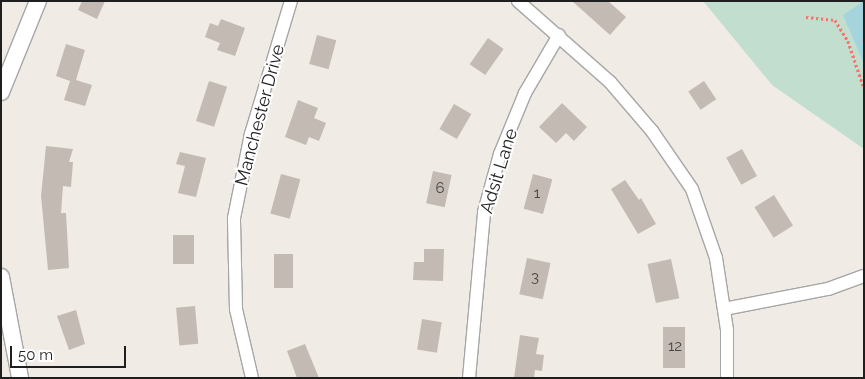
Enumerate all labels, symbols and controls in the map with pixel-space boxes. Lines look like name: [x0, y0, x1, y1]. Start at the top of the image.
street label: Manchester Drive: [231, 42, 289, 188]
street label: Adsit Lane: [476, 126, 522, 216]
house number: 6: [435, 180, 445, 198]
house number: 1: [534, 185, 540, 203]
house number: 3: [531, 269, 539, 287]
scale bar: [12, 336, 129, 368]
house number: 12: [668, 338, 682, 356]
text: 50 m: [18, 346, 53, 364]

